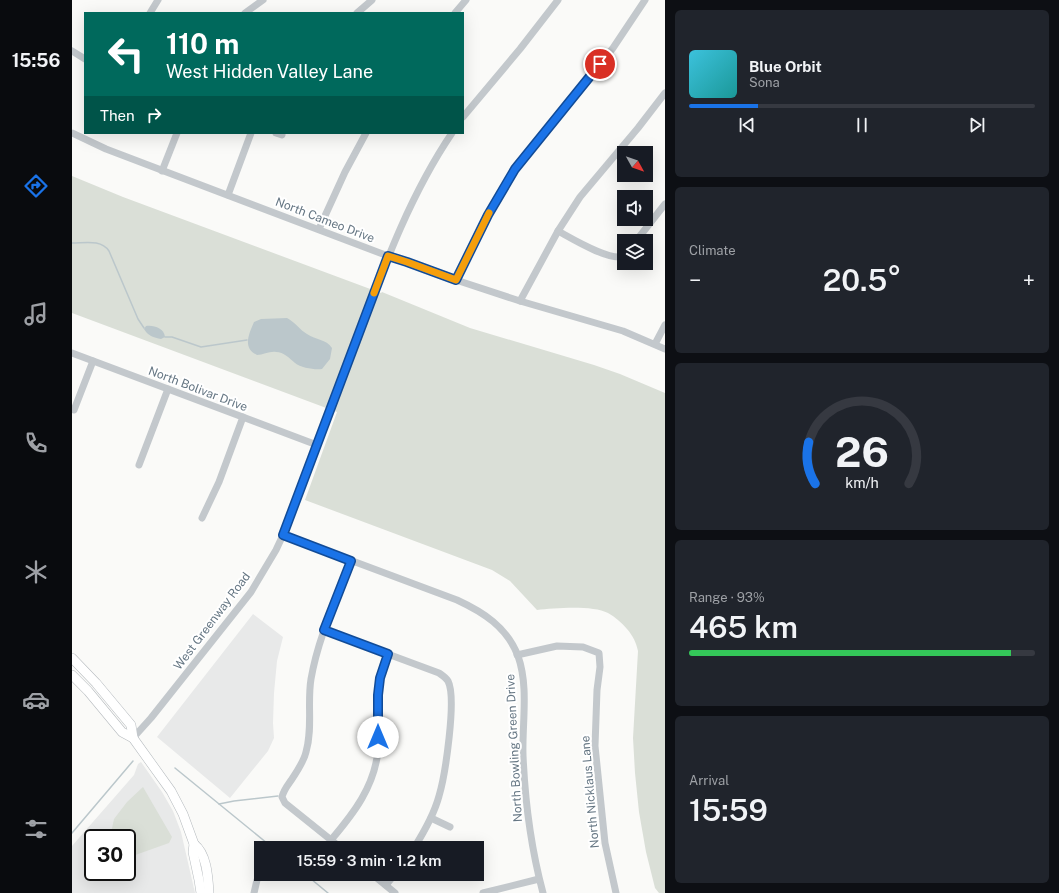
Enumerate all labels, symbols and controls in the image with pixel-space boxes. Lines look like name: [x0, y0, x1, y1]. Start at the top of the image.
text: 110 m: [166, 27, 239, 60]
icon: left: [100, 28, 152, 80]
pin: [583, 47, 617, 81]
text: 15:56: [12, 50, 60, 71]
icon: arrive: [589, 53, 611, 75]
text: Blue Orbit: [749, 58, 822, 75]
text: West Hidden Valley Lane: [166, 61, 373, 82]
text: Sona: [749, 75, 780, 90]
icon: right: [143, 104, 165, 126]
text: Then: [100, 107, 135, 124]
icon: previous: [736, 114, 758, 136]
icon: pause: [851, 114, 873, 136]
icon: next: [966, 114, 988, 136]
north arrow: [617, 146, 653, 182]
map controls: [617, 146, 653, 270]
icon: directions: [22, 172, 50, 200]
button: sound: [617, 190, 653, 226]
street label: North Cameo Drive: [273, 195, 377, 245]
button: layers: [617, 234, 653, 270]
text: Climate: [689, 243, 736, 258]
text: 20.5°: [823, 262, 901, 298]
text: −: [689, 267, 701, 293]
text: +: [1023, 267, 1035, 293]
icon: music: [22, 300, 50, 328]
street label: North Bolivar Drive: [146, 364, 250, 414]
text: 26: [835, 427, 889, 476]
icon: phone: [22, 429, 50, 457]
text: km/h: [845, 474, 879, 491]
icon: climate: [22, 558, 50, 586]
street label: West Greenway Road: [171, 570, 253, 672]
text: Range · 93%: [689, 590, 765, 605]
text: 465 km: [689, 609, 798, 645]
street label: North Bowling Green Drive: [503, 673, 525, 822]
icon: car: [22, 686, 50, 714]
position arrow: [357, 716, 399, 758]
street label: North Nicklaus Lane: [578, 735, 602, 849]
text: Arrival: [689, 773, 729, 788]
text: 15:59: [689, 792, 768, 828]
icon: filters: [22, 815, 50, 843]
speed limit sign: 30: [84, 829, 136, 881]
text: 15:59 · 3 min · 1.2 km: [297, 852, 441, 869]

